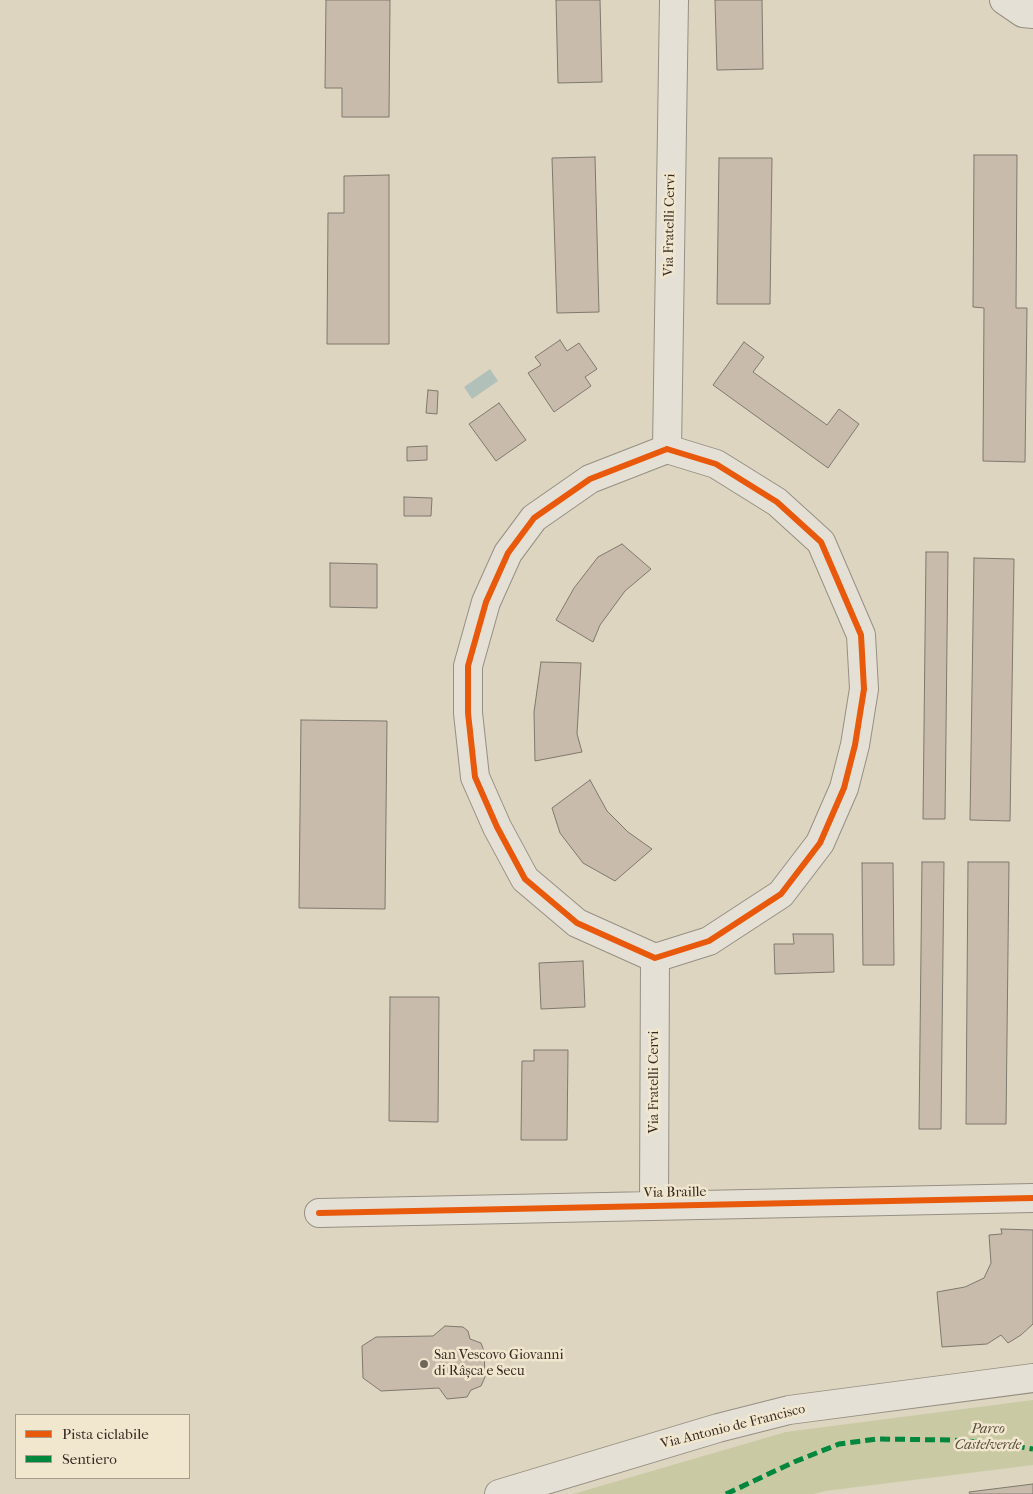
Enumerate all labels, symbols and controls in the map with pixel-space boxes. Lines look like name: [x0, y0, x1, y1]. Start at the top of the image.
street label: Via Fratelli Cervi: [661, 173, 679, 277]
street label: Via Fratelli Cervi: [647, 1031, 663, 1133]
street label: Via Braille: [643, 1184, 707, 1202]
place label: San Vescovo Giovanni di Râșca e Secu: [434, 1348, 564, 1380]
marker: San Vescovo Giovanni di Râșca e Secu: [418, 1358, 430, 1370]
street label: Via Antonio de Francisco: [659, 1401, 807, 1453]
legend: [15, 1414, 190, 1479]
park label: Parco Castelverde: [955, 1422, 1021, 1454]
text: Pista ciclabile: [62, 1425, 149, 1443]
text: Sentiero: [62, 1450, 117, 1468]

